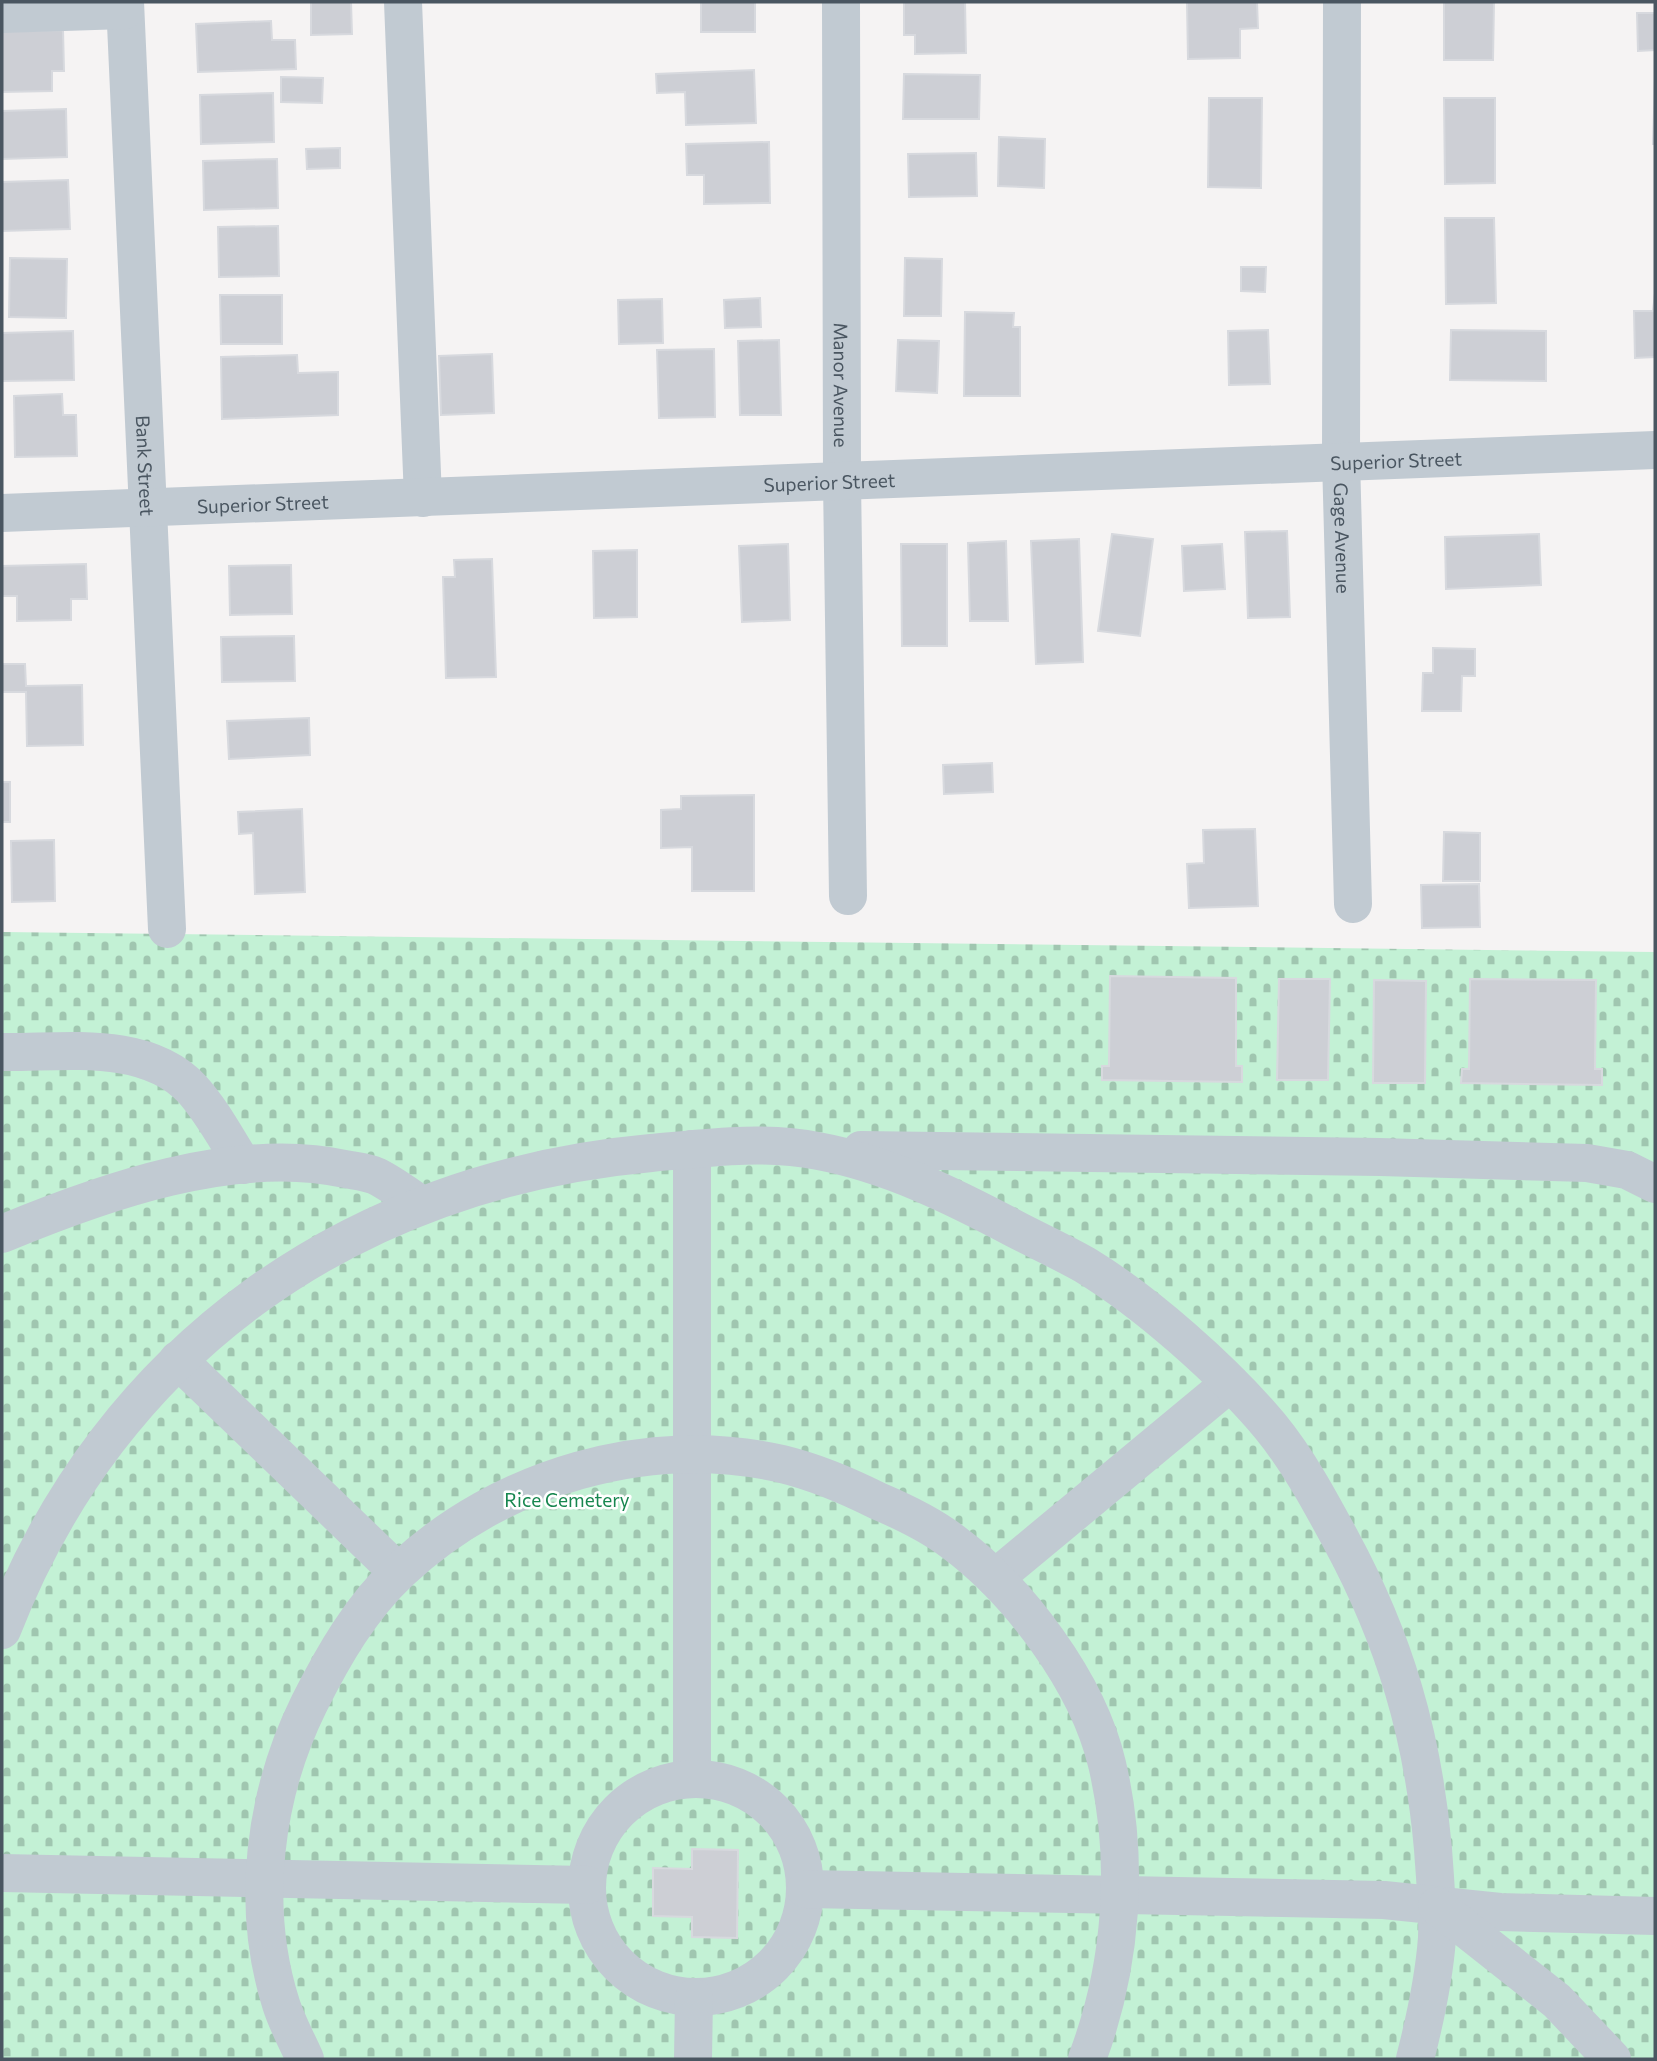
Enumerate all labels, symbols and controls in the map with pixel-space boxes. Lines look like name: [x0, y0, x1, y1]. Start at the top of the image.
street label: Manor Avenue: [830, 323, 853, 447]
street label: Bank Street: [132, 415, 160, 517]
street label: Superior Street: [1330, 446, 1463, 474]
street label: Superior Street: [763, 467, 896, 495]
street label: Gage Avenue: [1330, 482, 1356, 594]
street label: Superior Street: [196, 489, 329, 517]
park label: Rice Cemetery: [504, 1488, 630, 1511]

